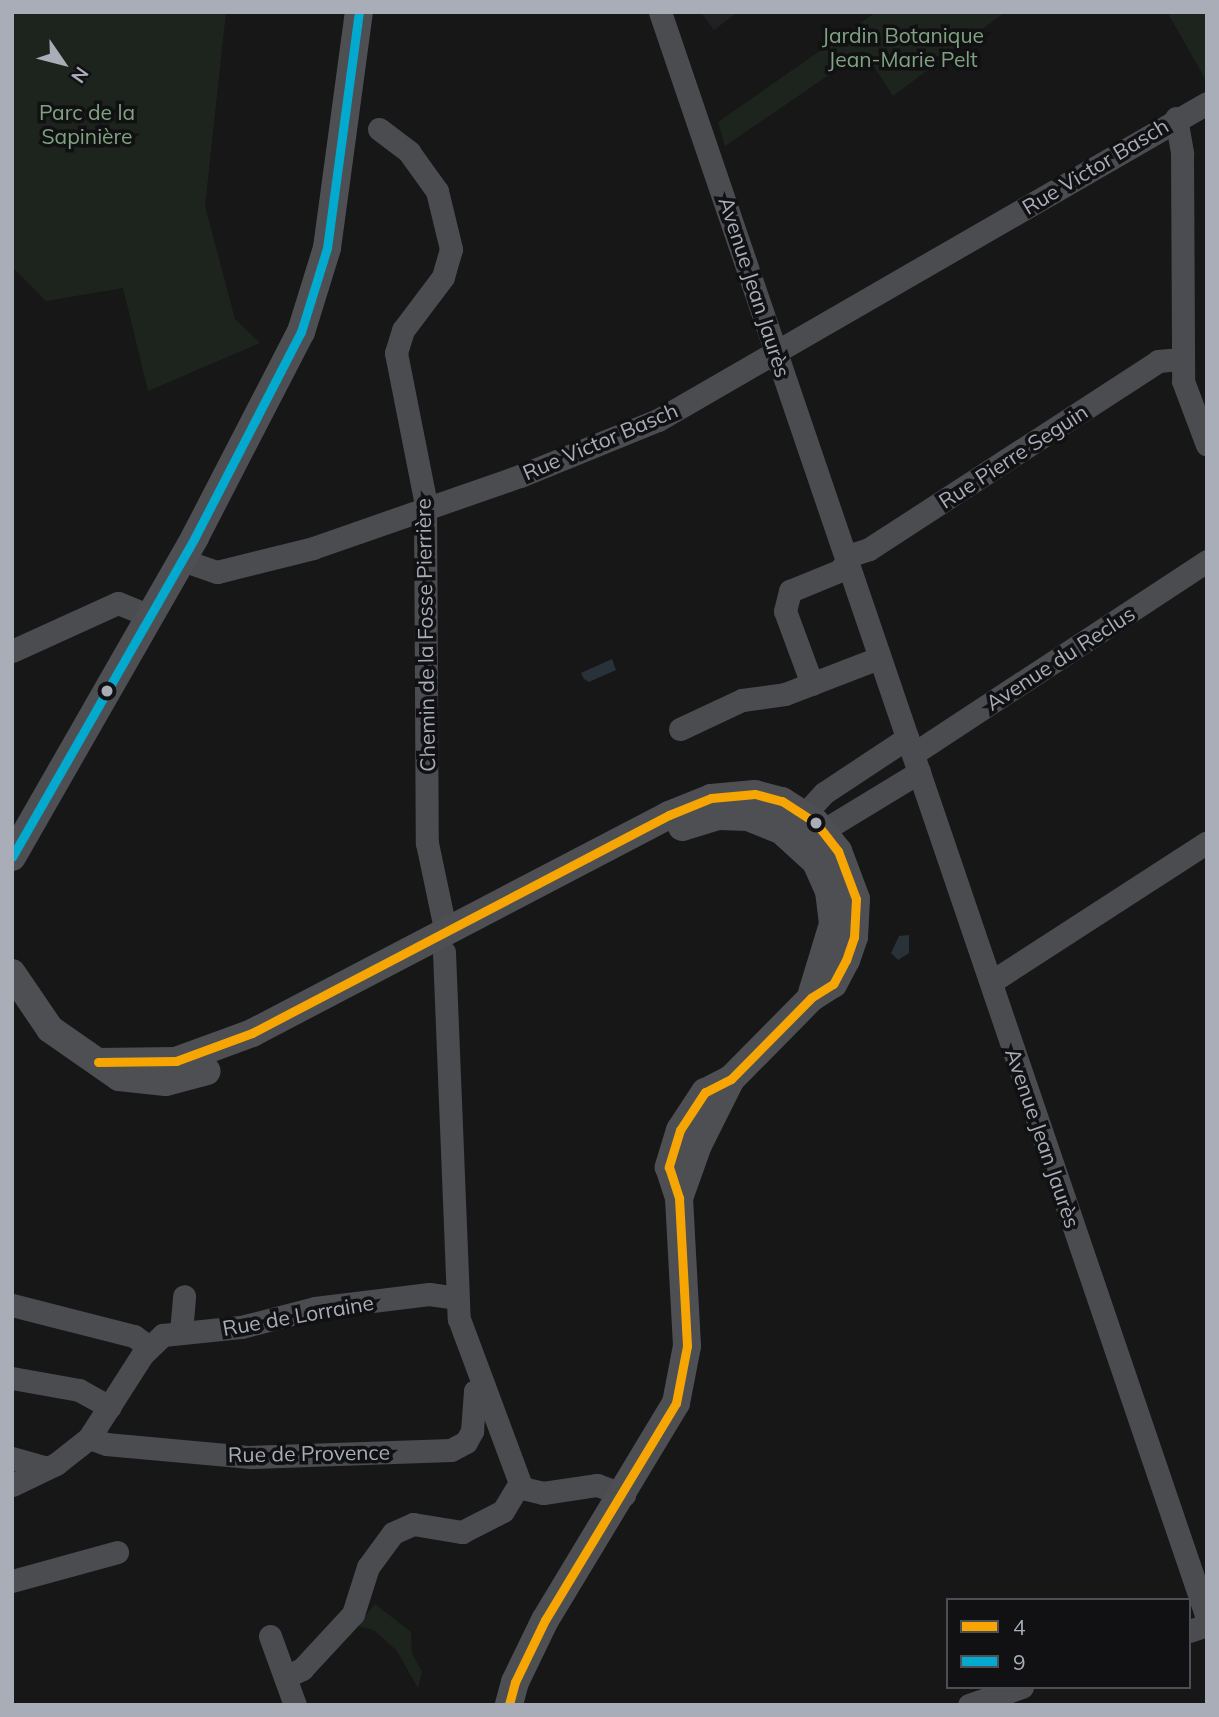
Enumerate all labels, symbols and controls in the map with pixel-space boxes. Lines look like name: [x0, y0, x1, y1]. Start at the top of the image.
park label: Jardin Botanique Jean-Marie Pelt: [822, 22, 984, 72]
north arrow: [28, 28, 98, 98]
text: N: [66, 62, 94, 88]
park label: Parc de la Sapinière: [39, 99, 135, 149]
street label: Rue Victor Basch: [1017, 112, 1173, 220]
street label: Avenue Jean Jaurès: [714, 194, 796, 380]
street label: Rue Victor Basch: [519, 397, 681, 485]
street label: Rue Pierre Seguin: [934, 399, 1092, 513]
street label: Chemin de la Fosse Pierrière: [410, 498, 440, 772]
street label: Avenue du Reclus: [981, 600, 1139, 716]
unlabelled marker: [100, 684, 114, 698]
unlabelled marker: [809, 816, 823, 830]
street label: Avenue Jean Jaurès: [1000, 1045, 1086, 1231]
street label: Rue de Lorraine: [221, 1289, 375, 1341]
street label: Rue de Provence: [228, 1439, 390, 1467]
legend: [946, 1598, 1191, 1689]
text: 4: [1013, 1614, 1026, 1640]
text: 9: [1013, 1649, 1026, 1675]

